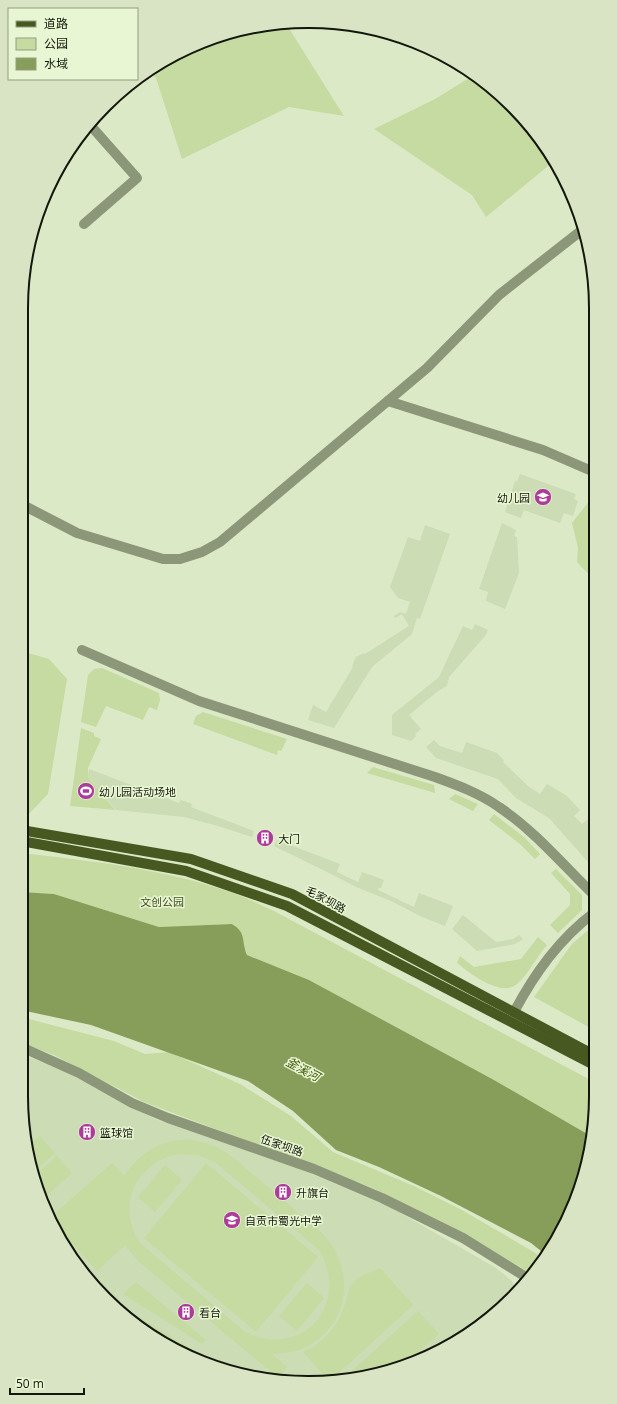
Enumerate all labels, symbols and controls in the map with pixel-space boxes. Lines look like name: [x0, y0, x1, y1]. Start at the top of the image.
legend: [8, 8, 138, 80]
text: 道路: [44, 15, 68, 32]
text: 公园: [44, 35, 68, 52]
text: 水域: [44, 55, 68, 72]
school or university icon: 幼儿园: [533, 487, 553, 507]
place label: 幼儿园: [497, 490, 530, 505]
sports icon: 幼儿园活动场地: [76, 781, 96, 801]
place label: 幼儿园活动场地: [99, 784, 176, 799]
building icon: 大门: [255, 828, 275, 848]
place label: 大门: [278, 831, 300, 846]
street label: 毛家坝路: [303, 882, 349, 916]
park label: 文创公园: [140, 894, 184, 909]
water label: 釜溪河: [283, 1053, 325, 1086]
building icon: 篮球馆: [77, 1122, 97, 1142]
place label: 篮球馆: [100, 1125, 133, 1140]
street label: 伍家坝路: [259, 1131, 305, 1159]
building icon: 升旗台: [273, 1182, 293, 1202]
place label: 升旗台: [296, 1185, 329, 1200]
school or university icon: 自贡市蜀光中学: [222, 1210, 242, 1230]
place label: 自贡市蜀光中学: [245, 1213, 322, 1228]
building icon: 看台: [176, 1302, 196, 1322]
place label: 看台: [199, 1305, 221, 1320]
scale bar: [10, 1370, 84, 1396]
text: 50 m: [16, 1375, 44, 1392]

